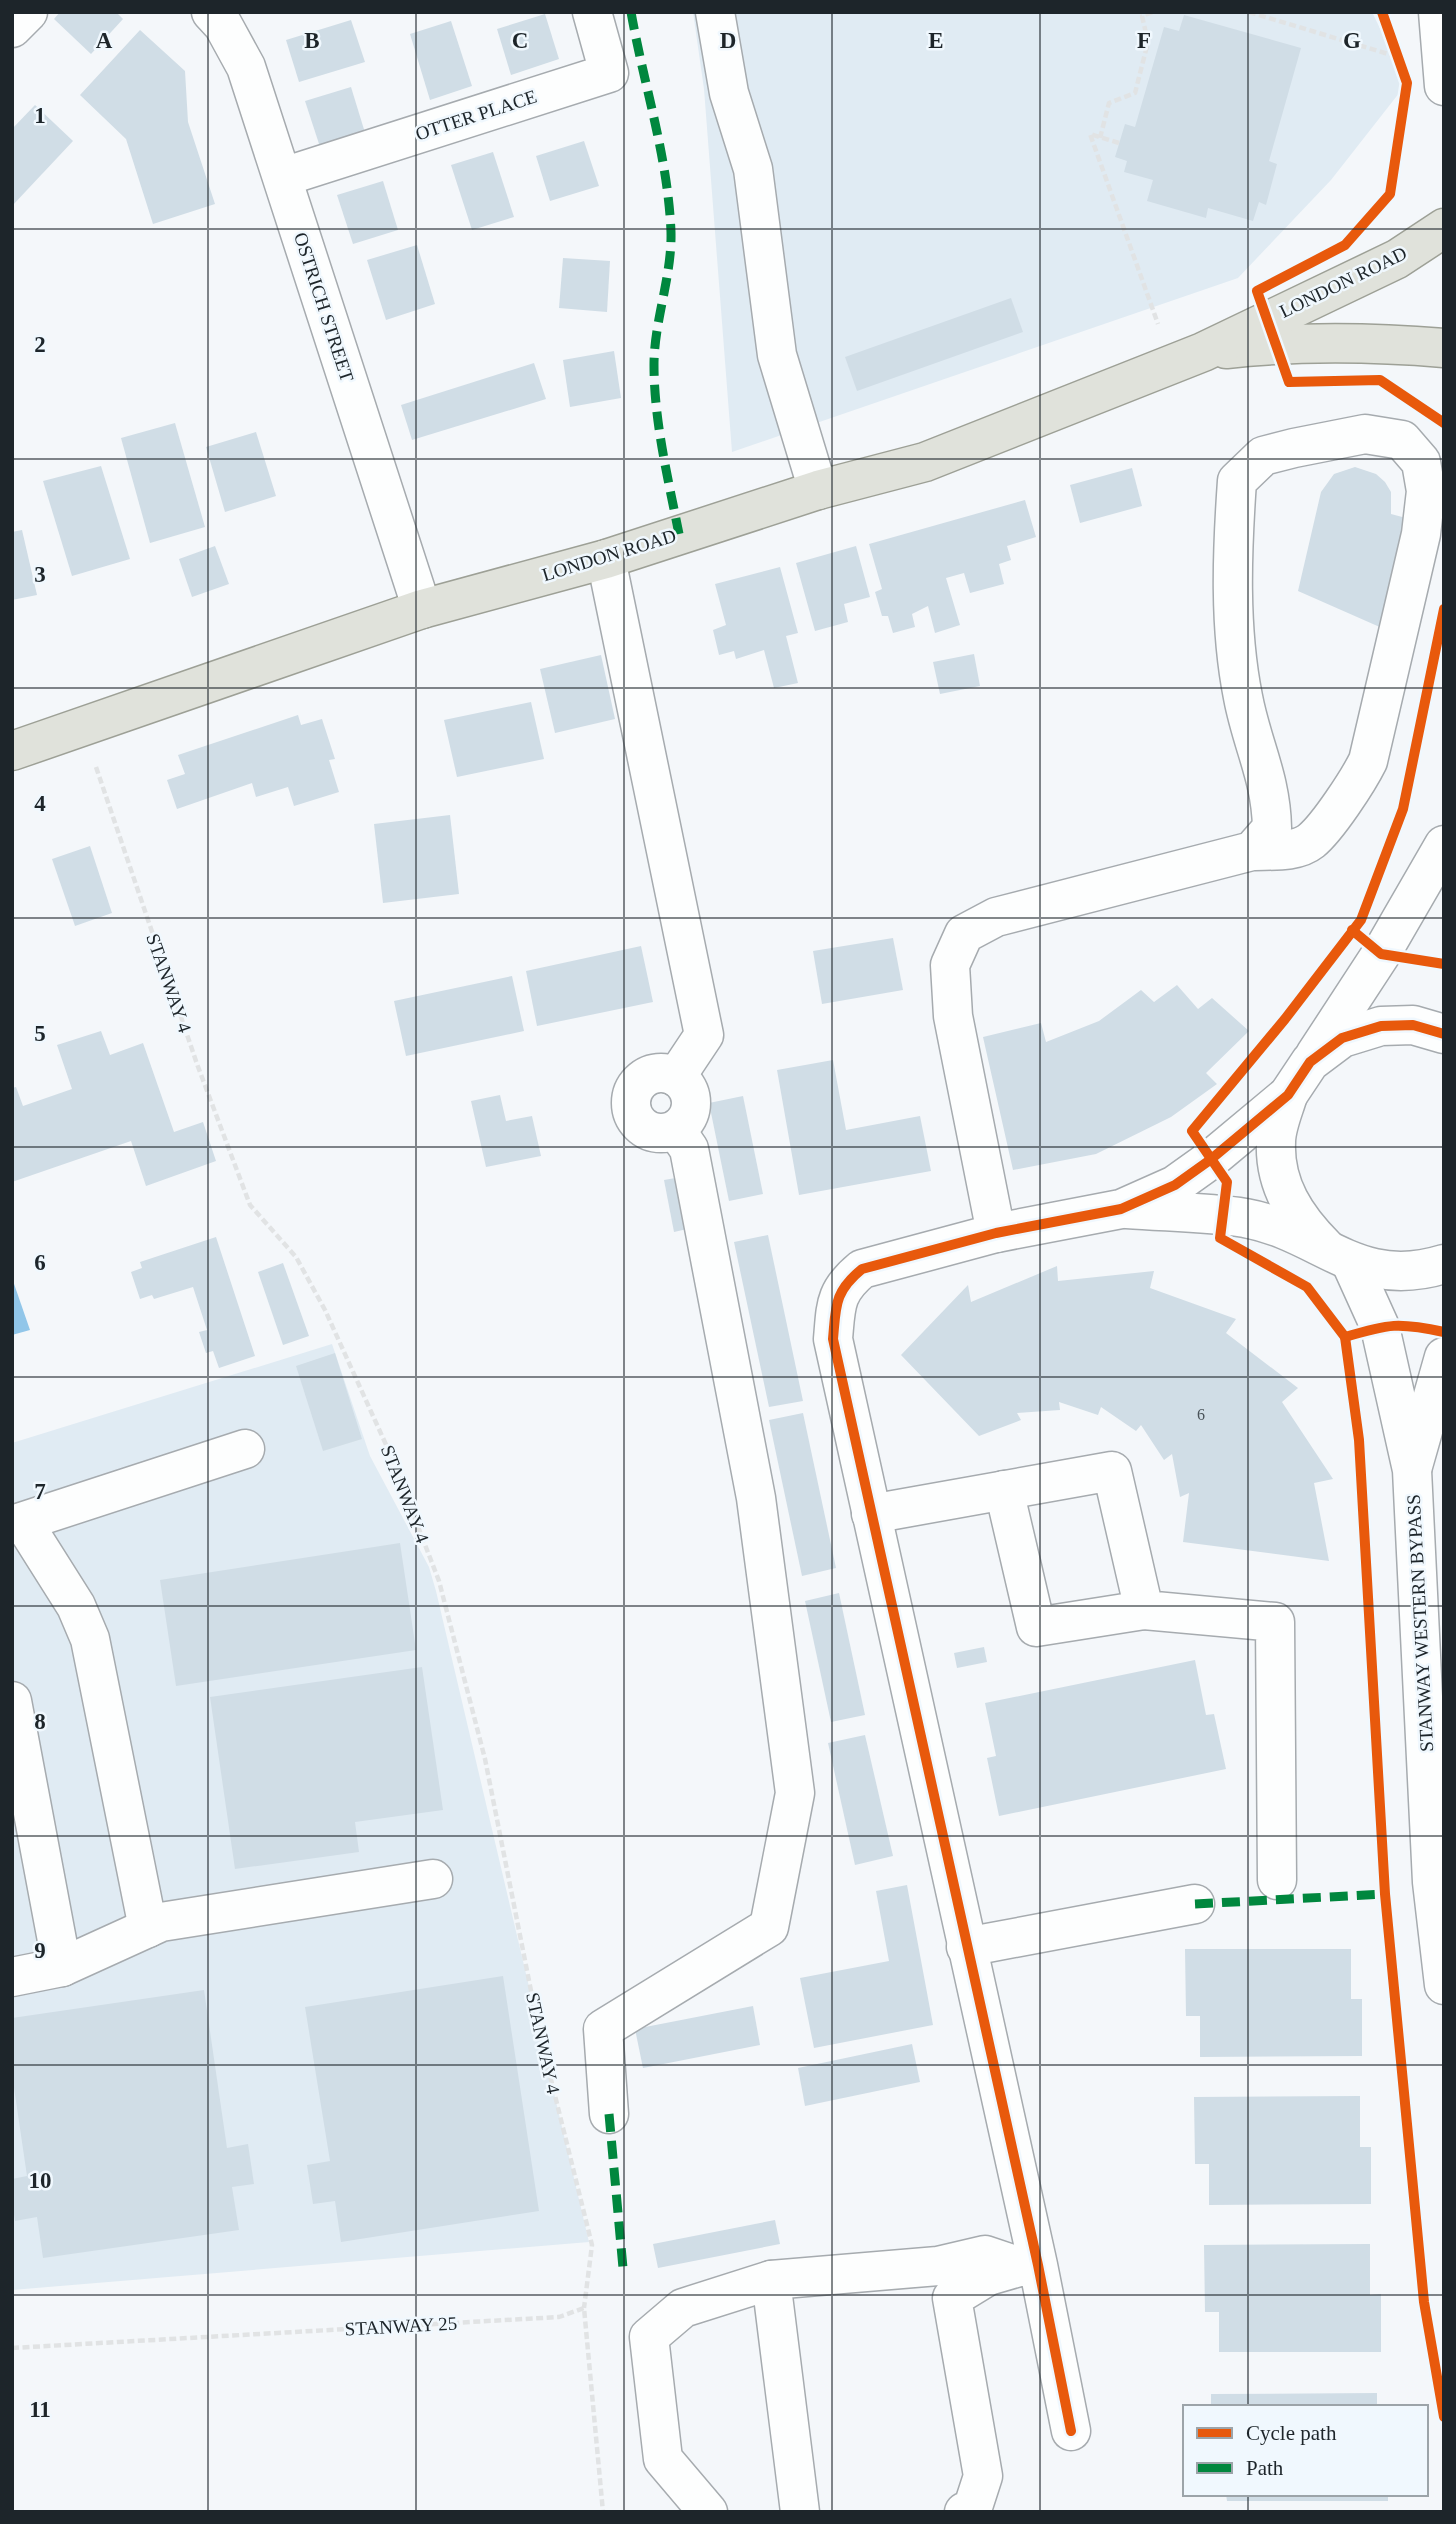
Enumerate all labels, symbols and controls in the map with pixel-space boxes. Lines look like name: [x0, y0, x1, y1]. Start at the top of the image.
text: A: [96, 28, 113, 53]
text: B: [304, 28, 320, 53]
text: C: [512, 28, 528, 53]
text: D: [720, 28, 736, 53]
text: E: [928, 28, 944, 53]
text: F: [1137, 28, 1151, 53]
text: G: [1343, 28, 1361, 53]
street label: OTTER PLACE: [413, 86, 539, 144]
text: 1: [34, 103, 46, 128]
street label: OSTRICH STREET: [290, 230, 358, 385]
street label: LONDON ROAD: [1276, 242, 1410, 322]
text: 2: [34, 332, 46, 357]
street label: LONDON ROAD: [540, 525, 678, 585]
text: 3: [34, 562, 46, 587]
text: 4: [34, 791, 46, 816]
street label: STANWAY 4: [142, 931, 196, 1036]
text: 5: [34, 1021, 46, 1046]
text: 6: [34, 1250, 46, 1275]
house number: 6: [1197, 1406, 1205, 1423]
street label: STANWAY 4: [377, 1442, 433, 1546]
text: 7: [34, 1479, 46, 1504]
street label: STANWAY WESTERN BYPASS: [1403, 1494, 1437, 1752]
text: 8: [34, 1709, 46, 1734]
text: 9: [34, 1938, 46, 1963]
street label: STANWAY 4: [522, 1990, 564, 2096]
text: 10: [29, 2168, 52, 2193]
street label: STANWAY 25: [344, 2313, 458, 2339]
text: 11: [29, 2397, 51, 2422]
legend: [1183, 2405, 1428, 2496]
text: Cycle path: [1246, 2421, 1337, 2445]
text: Path: [1246, 2456, 1284, 2480]

